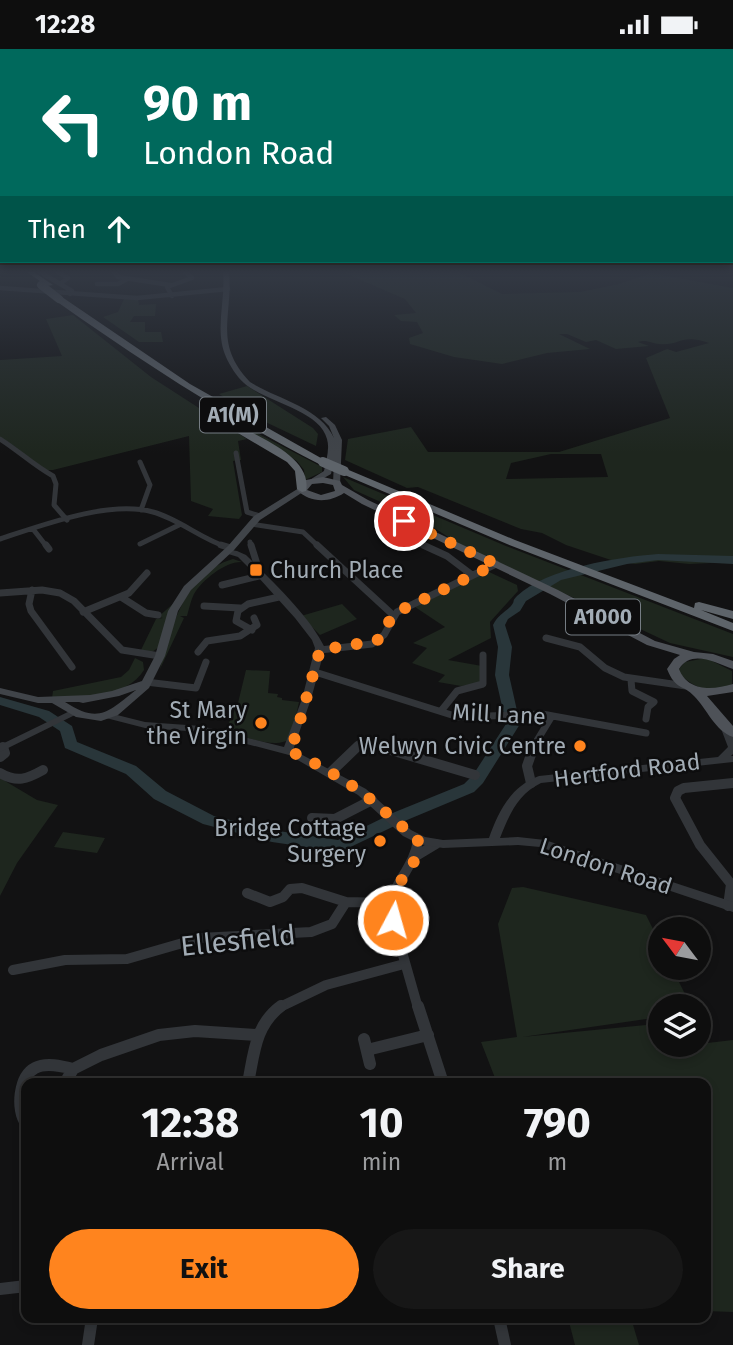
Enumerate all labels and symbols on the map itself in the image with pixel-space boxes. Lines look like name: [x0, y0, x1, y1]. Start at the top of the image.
road number: A1(M): [200, 397, 266, 433]
pin: [374, 491, 434, 551]
place label: Church Place: [270, 556, 404, 584]
marker: Church Place: [248, 562, 264, 578]
road number: A1000: [566, 599, 640, 635]
place label: St Mary the Virgin: [147, 696, 248, 750]
street label: Mill Lane: [451, 698, 547, 730]
marker: St Mary the Virgin: [253, 715, 269, 731]
place label: Welwyn Civic Centre: [359, 732, 566, 760]
marker: Welwyn Civic Centre: [572, 738, 588, 754]
street label: Hertford Road: [552, 747, 702, 793]
place label: Bridge Cottage Surgery: [214, 814, 367, 868]
street label: London Road: [536, 831, 676, 901]
marker: Bridge Cottage Surgery: [372, 833, 388, 849]
position arrow: [356, 883, 430, 957]
north arrow: [648, 917, 710, 980]
street label: Ellesfield: [179, 918, 297, 963]

